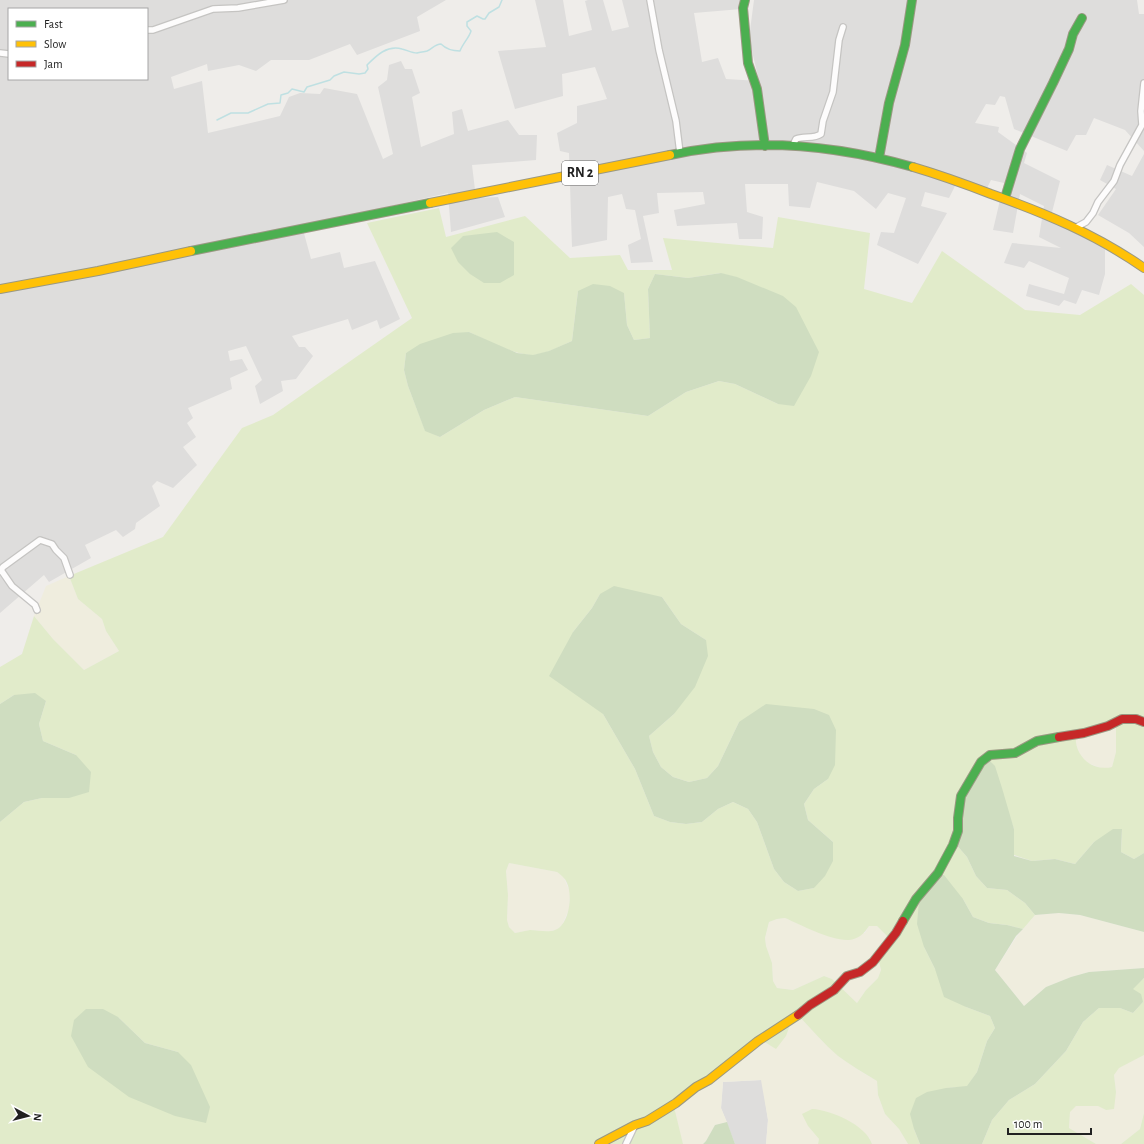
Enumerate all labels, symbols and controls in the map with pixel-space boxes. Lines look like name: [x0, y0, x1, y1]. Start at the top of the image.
legend: [8, 8, 148, 80]
text: Fast: [44, 18, 63, 30]
text: Slow: [44, 38, 66, 50]
text: Jam: [44, 58, 63, 70]
road number: RN 2: [562, 161, 598, 185]
north arrow: [8, 1096, 48, 1136]
scale bar: [1008, 1110, 1091, 1136]
text: N: [32, 1113, 43, 1122]
text: 100 m: [1014, 1118, 1042, 1130]

